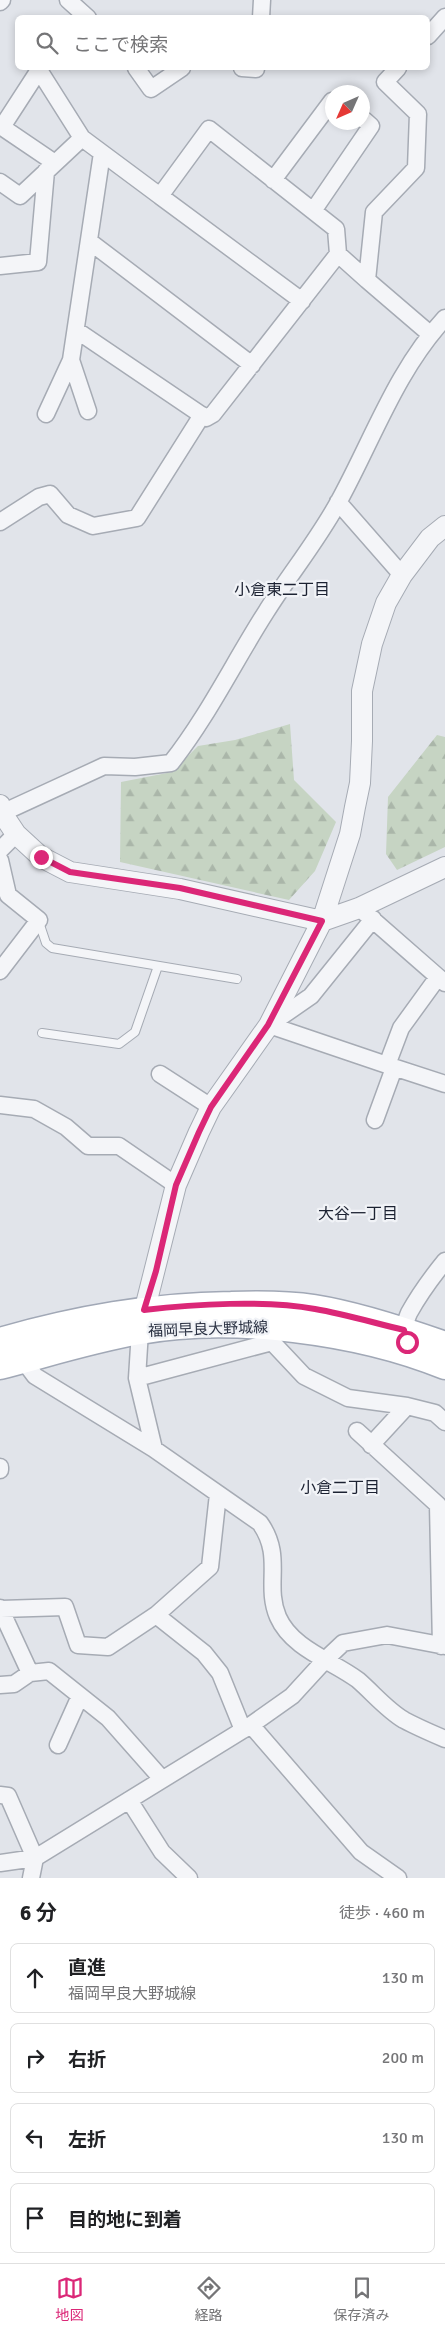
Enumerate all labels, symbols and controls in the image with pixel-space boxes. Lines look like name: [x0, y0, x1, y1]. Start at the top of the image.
search box: [15, 15, 430, 70]
icon: search: [33, 29, 61, 57]
text: ここで検索: [73, 33, 168, 57]
north arrow: [325, 85, 370, 130]
district label: 小倉東二丁目: [234, 580, 330, 600]
route end: [30, 846, 53, 869]
district label: 大谷一丁目: [318, 1204, 398, 1224]
street label: 福岡早良大野城線: [148, 1318, 268, 1340]
route start: [396, 1331, 419, 1354]
district label: 小倉二丁目: [300, 1478, 380, 1498]
text: 6 分: [20, 1900, 57, 1926]
text: 徒歩 · 460 m: [339, 1903, 425, 1923]
text: 直進: [68, 1956, 106, 1980]
icon: ahead: [21, 1964, 49, 1992]
text: 130 m: [382, 1968, 424, 1988]
text: 福岡早良大野城線: [68, 1984, 196, 2004]
icon: right: [21, 2044, 49, 2072]
text: 右折: [68, 2048, 106, 2072]
text: 200 m: [382, 2048, 424, 2068]
icon: left: [21, 2124, 49, 2152]
text: 左折: [68, 2128, 106, 2152]
text: 130 m: [382, 2128, 424, 2148]
icon: arrive: [21, 2204, 49, 2232]
text: 目的地に到着: [68, 2208, 182, 2232]
tab: 地図: [56, 2274, 84, 2324]
tab: 経路: [195, 2274, 223, 2324]
tab: 保存済み: [334, 2274, 390, 2324]

